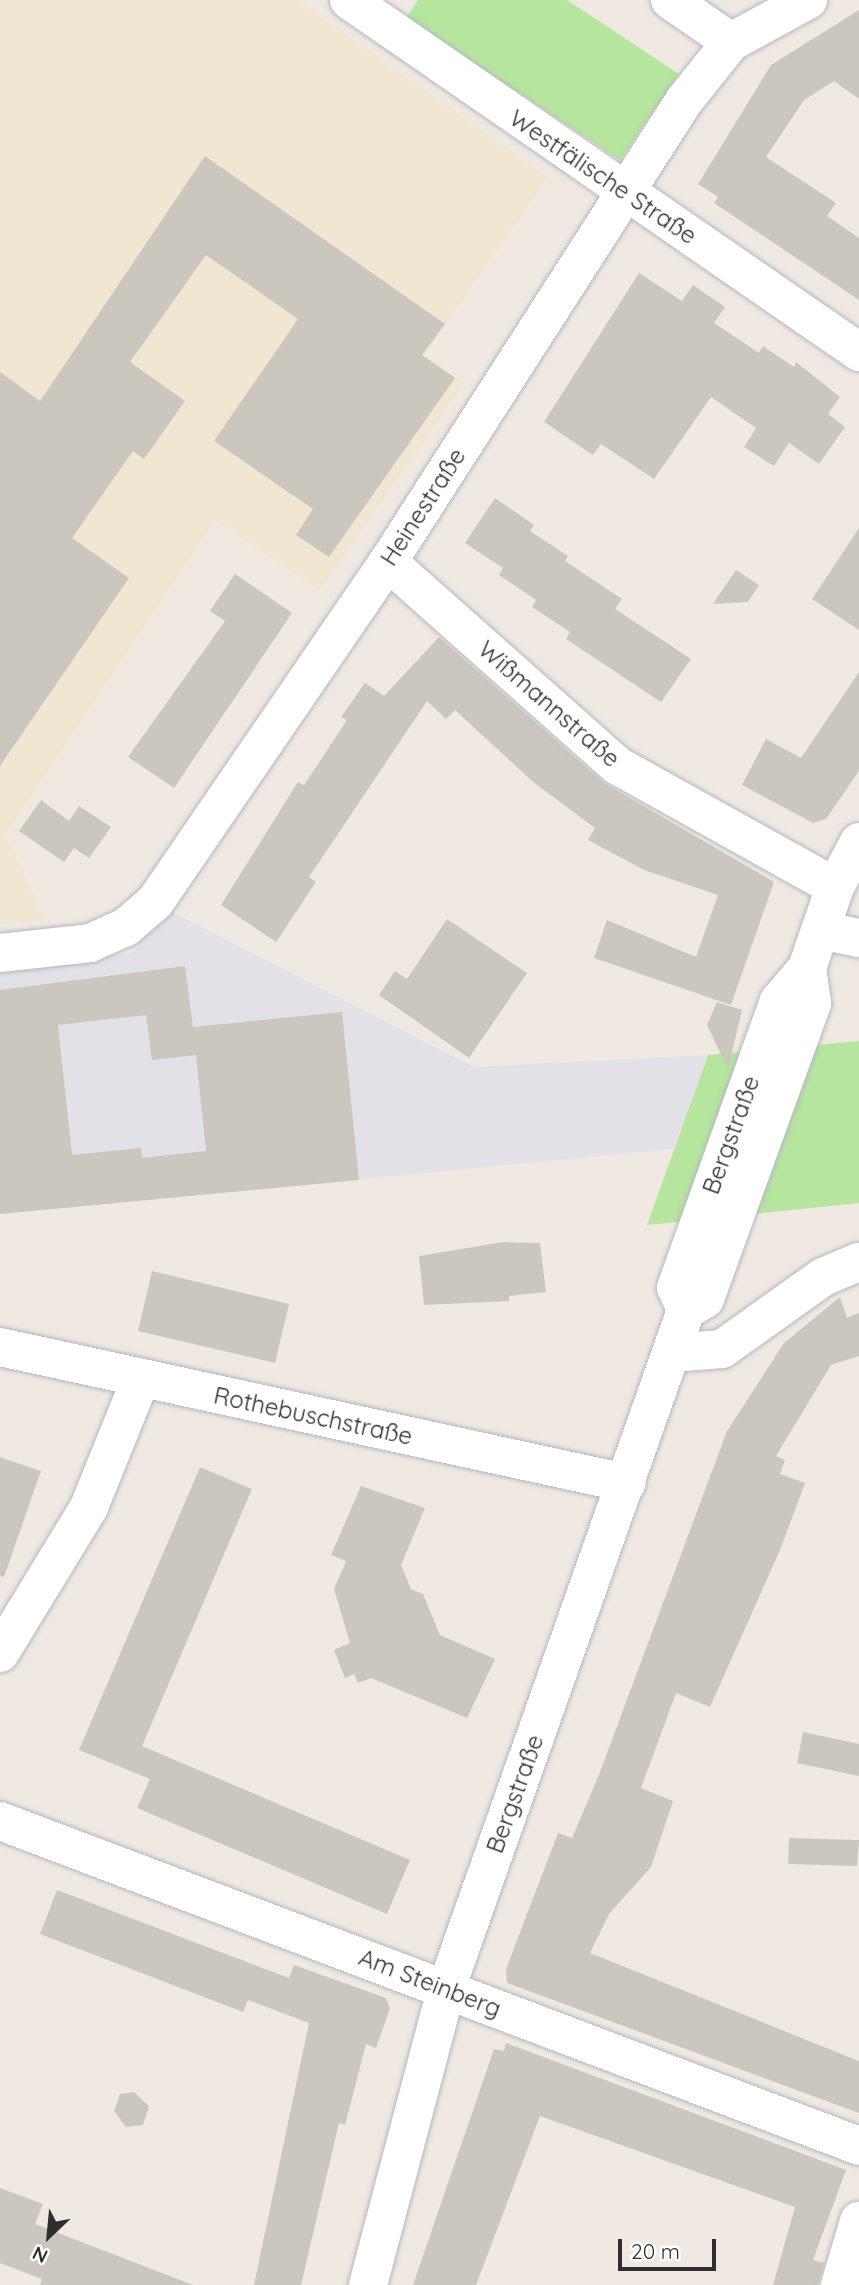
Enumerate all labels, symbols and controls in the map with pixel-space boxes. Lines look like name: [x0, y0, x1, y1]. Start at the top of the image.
street label: Westfälische Straße: [504, 104, 702, 250]
street label: Heinestraße: [374, 443, 472, 571]
street label: Wißmannstraße: [472, 635, 626, 773]
street label: Bergstraße: [696, 1072, 766, 1198]
street label: Rothebuschstraße: [211, 1381, 415, 1451]
street label: Bergstraße: [480, 1731, 550, 1857]
street label: Am Steinberg: [355, 1943, 505, 2023]
north arrow: [14, 2201, 84, 2271]
scale bar: [621, 2226, 719, 2270]
text: 20 m: [631, 2238, 680, 2264]
text: N: [28, 2241, 51, 2269]

